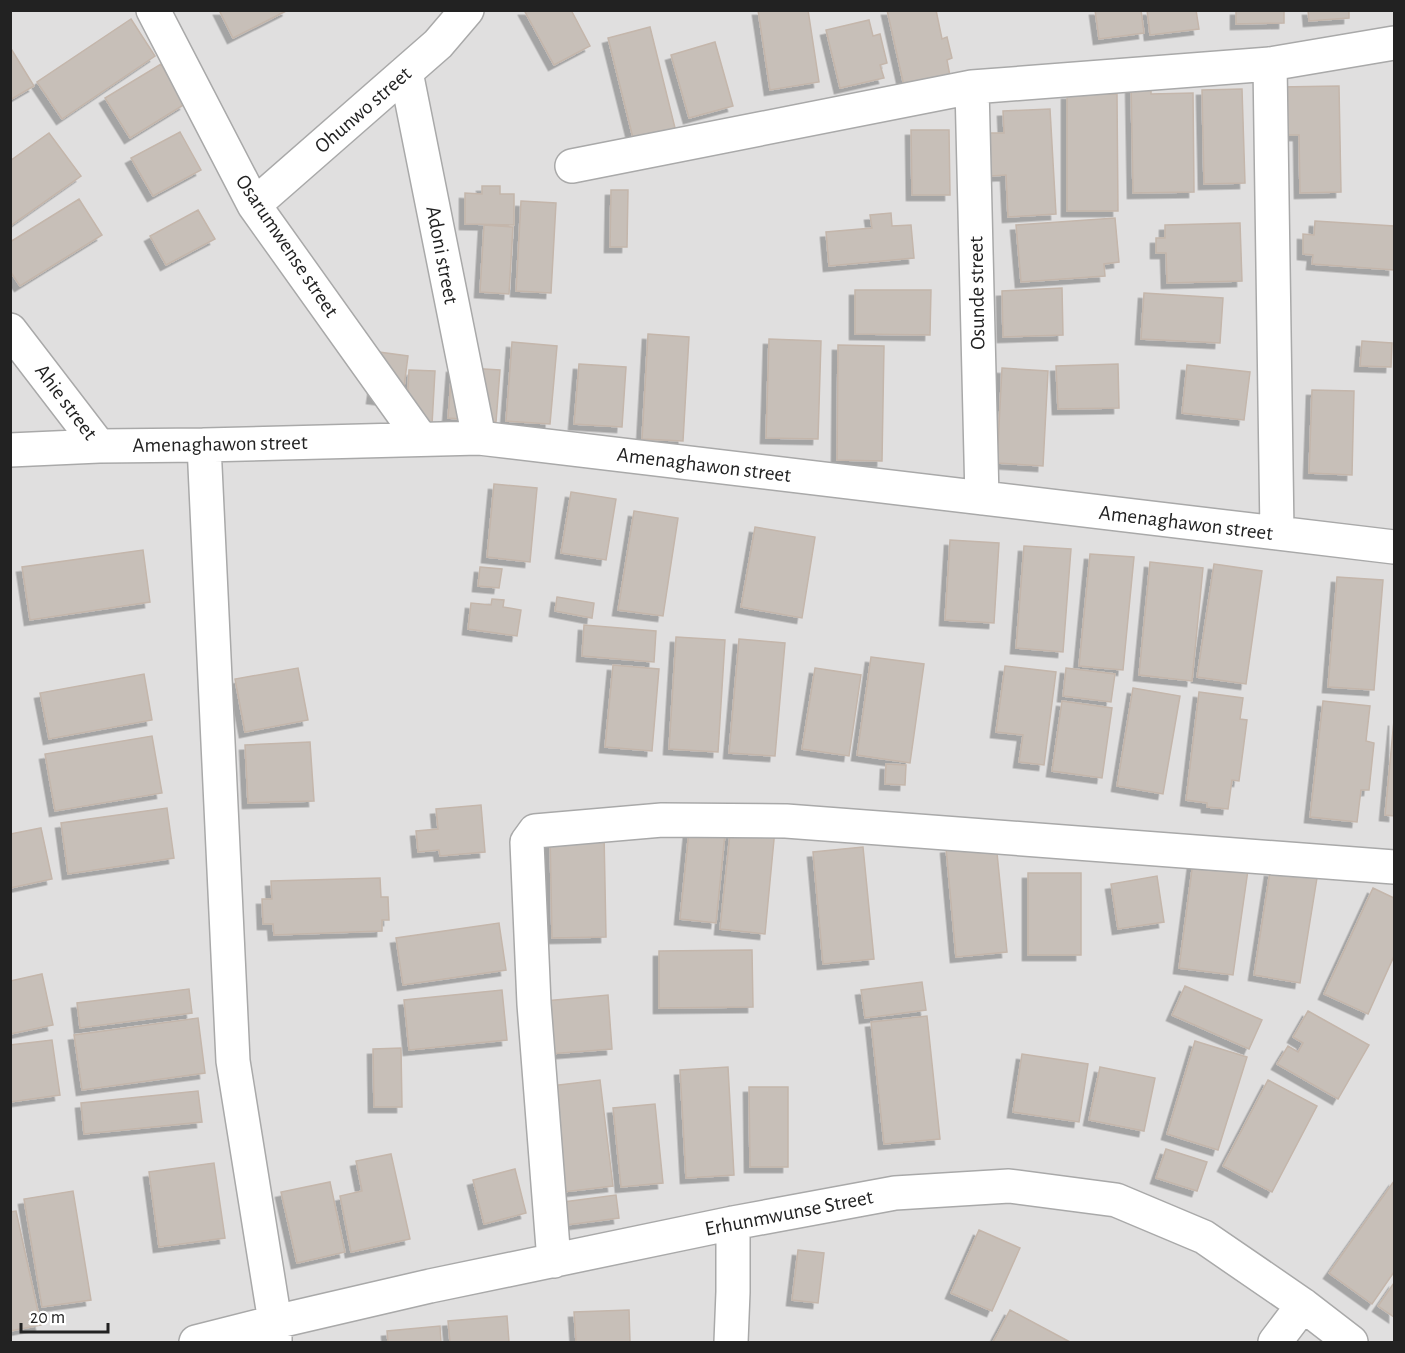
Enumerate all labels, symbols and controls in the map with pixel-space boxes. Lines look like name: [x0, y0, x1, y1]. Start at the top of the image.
street label: Ohunwo street: [311, 62, 415, 157]
street label: Osarumwense street: [232, 171, 343, 321]
street label: Adoni street: [422, 204, 462, 306]
street label: Osunde street: [966, 236, 988, 350]
street label: Ahie street: [31, 360, 101, 444]
street label: Amenaghawon street: [132, 432, 308, 456]
street label: Amenaghawon street: [616, 444, 792, 486]
street label: Amenaghawon street: [1098, 502, 1274, 544]
street label: Erhunmwunse Street: [703, 1186, 875, 1240]
scale bar: [21, 1296, 108, 1334]
text: 20 m: [30, 1309, 65, 1327]

